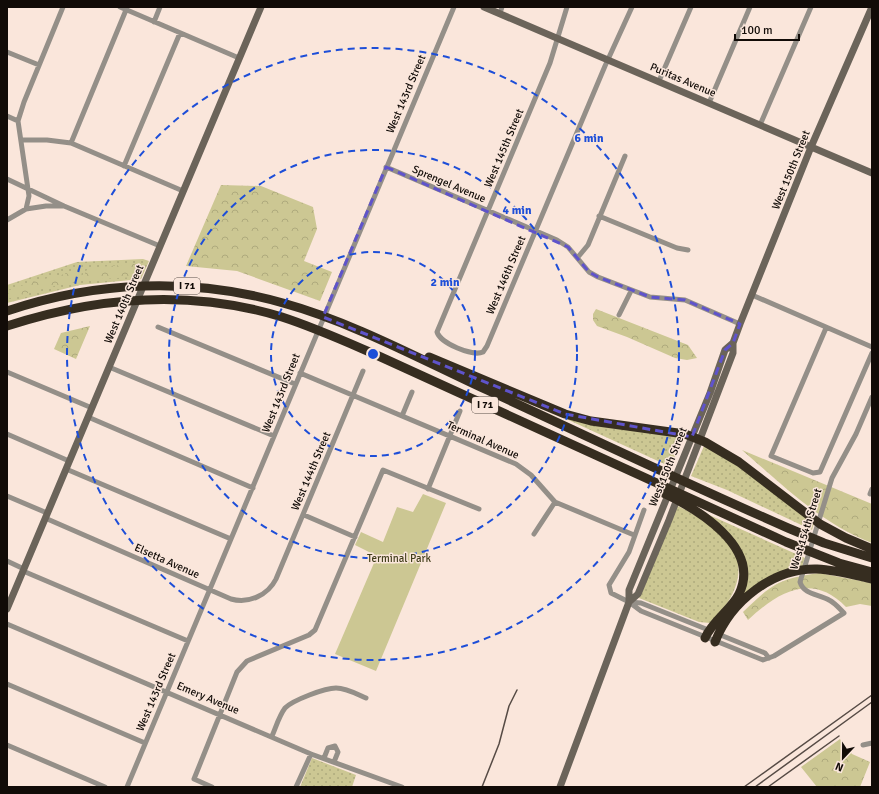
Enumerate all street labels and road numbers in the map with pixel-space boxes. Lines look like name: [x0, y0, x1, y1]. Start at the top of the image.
street label: West 143rd Street: [384, 53, 428, 135]
street label: Puritas Avenue: [648, 60, 718, 100]
street label: West 145th Street: [482, 107, 527, 189]
street label: West 150th Street: [769, 128, 813, 211]
street label: Sprengel Avenue: [410, 163, 488, 205]
street label: West 146th Street: [484, 234, 529, 316]
street label: West 140th Street: [102, 263, 147, 345]
road number: I 71: [174, 278, 200, 294]
street label: West 143rd Street: [259, 351, 303, 434]
road number: I 71: [472, 397, 498, 413]
street label: Terminal Avenue: [445, 418, 521, 462]
street label: West 150th Street: [646, 425, 690, 508]
street label: West 144th Street: [289, 430, 334, 512]
street label: West 154th Street: [787, 487, 825, 571]
street label: Elsetta Avenue: [132, 541, 202, 581]
street label: West 143rd Street: [134, 651, 178, 733]
street label: Emery Avenue: [175, 679, 241, 717]

